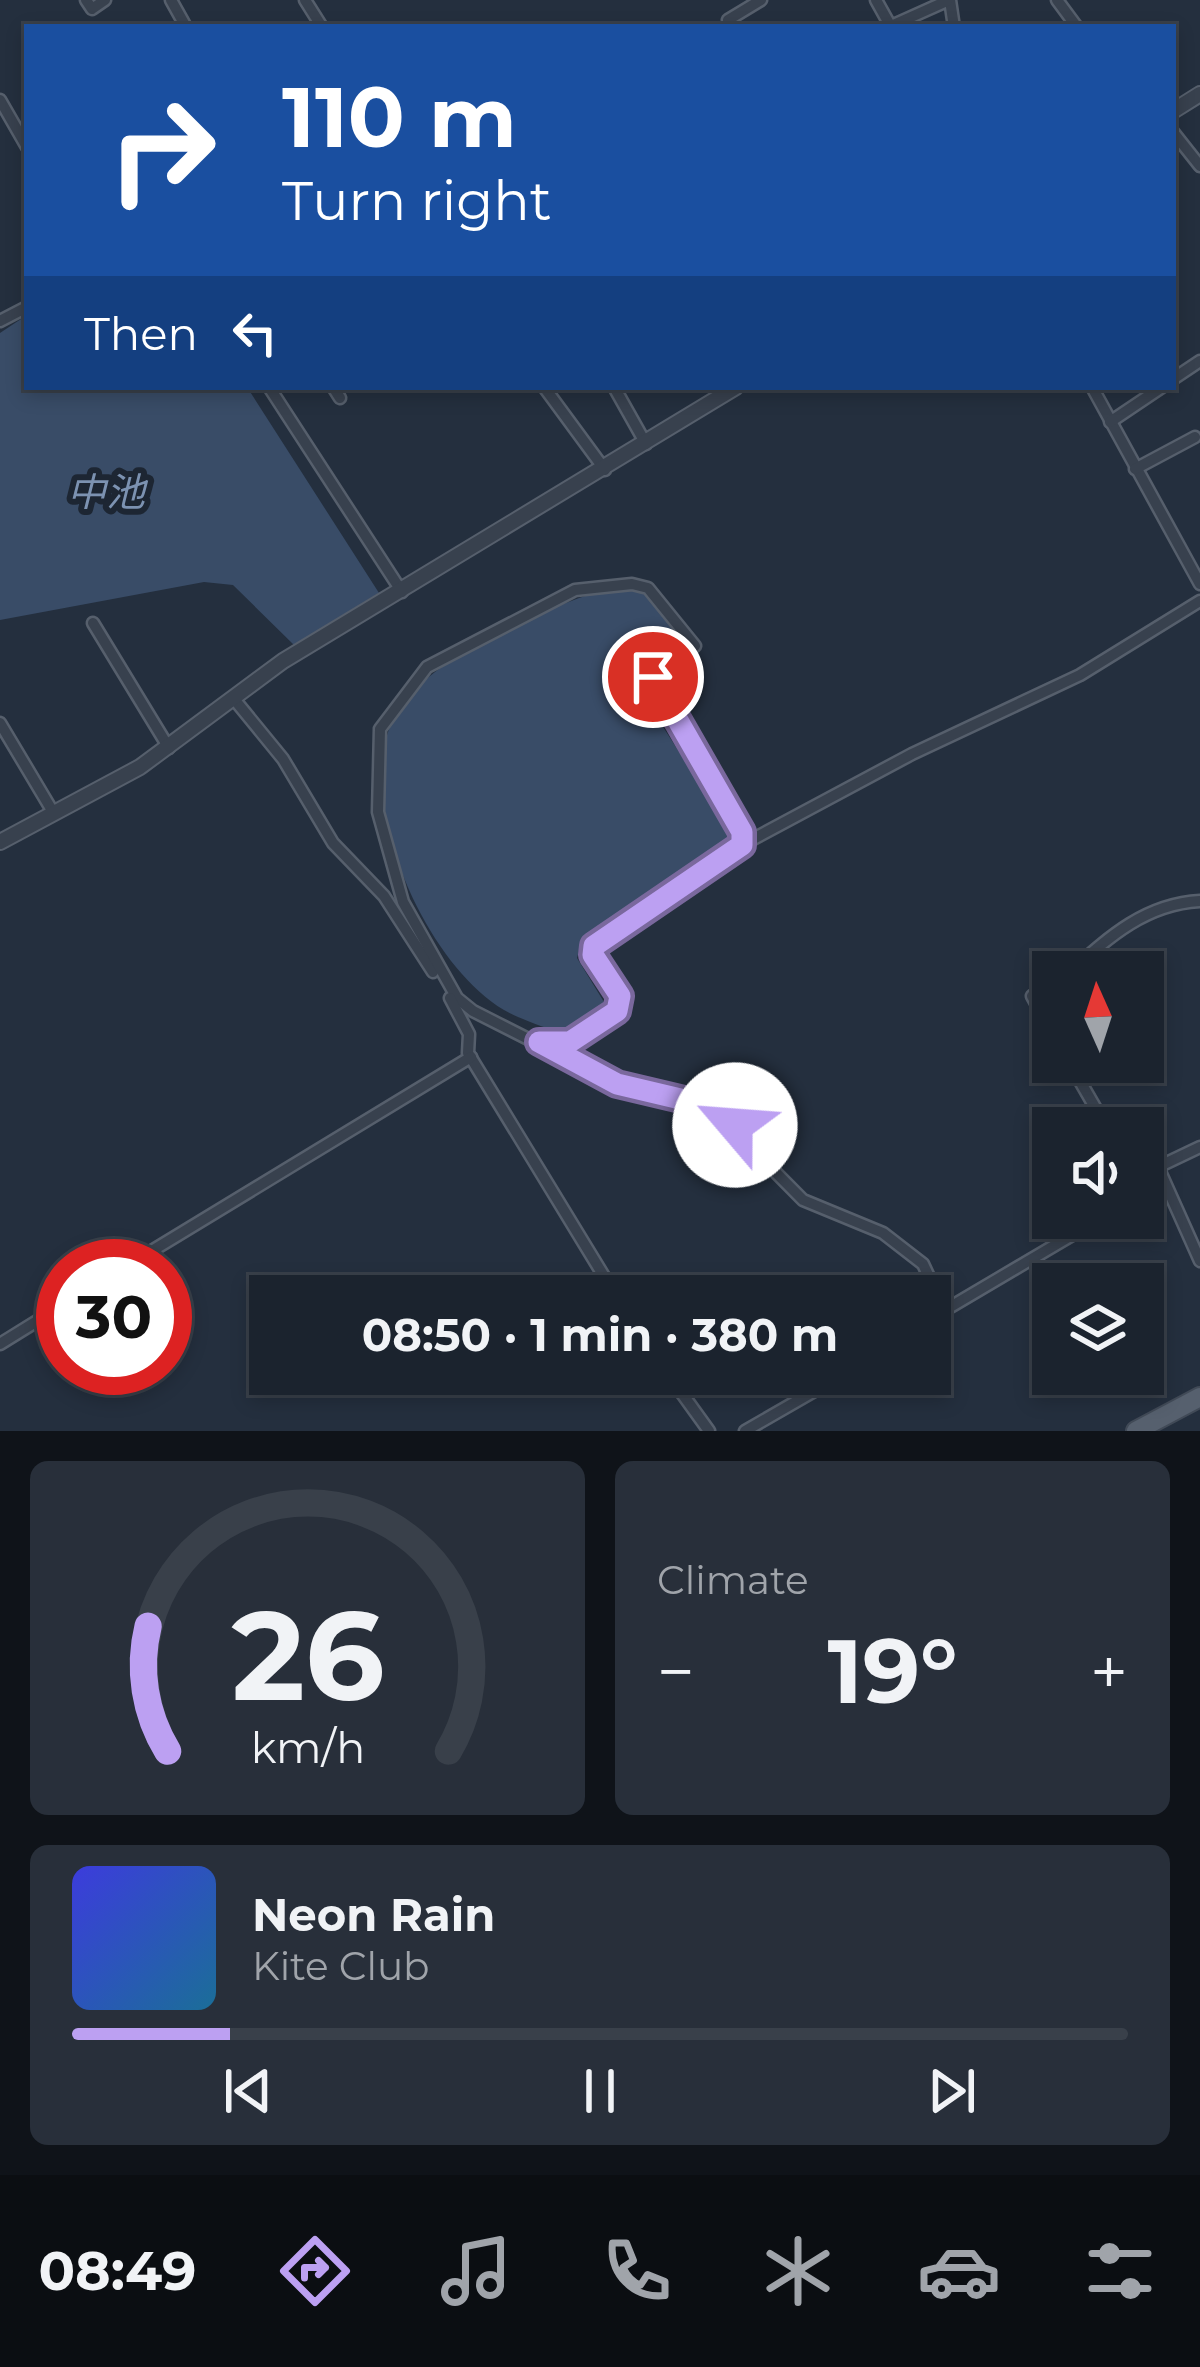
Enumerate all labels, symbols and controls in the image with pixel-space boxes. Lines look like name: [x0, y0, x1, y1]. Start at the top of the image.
text: 110 m: [282, 66, 517, 168]
icon: right: [84, 72, 240, 228]
text: Turn right: [282, 168, 552, 234]
icon: left: [222, 300, 288, 366]
text: Then: [84, 306, 198, 361]
water label: 中池: [67, 468, 149, 516]
pin: [602, 626, 704, 728]
icon: arrive: [620, 644, 686, 710]
north arrow: [1032, 951, 1164, 1083]
map controls: [1032, 951, 1164, 1395]
position arrow: [672, 1062, 798, 1188]
button: sound: [1032, 1107, 1164, 1239]
speed limit sign: 30: [36, 1239, 192, 1395]
button: layers: [1032, 1263, 1164, 1395]
text: 08:50 · 1 min · 380 m: [362, 1307, 838, 1362]
text: Climate: [657, 1556, 809, 1604]
text: 26: [231, 1579, 384, 1731]
text: 19°: [827, 1616, 958, 1726]
text: −: [657, 1631, 695, 1712]
text: +: [1090, 1631, 1128, 1712]
text: km/h: [250, 1721, 365, 1774]
text: Neon Rain: [252, 1887, 495, 1942]
text: Kite Club: [252, 1942, 430, 1990]
icon: previous: [215, 2058, 281, 2124]
icon: pause: [567, 2058, 633, 2124]
icon: next: [919, 2058, 985, 2124]
icon: directions: [273, 2229, 357, 2313]
icon: music: [434, 2229, 518, 2313]
icon: phone: [595, 2229, 679, 2313]
icon: climate: [756, 2229, 840, 2313]
icon: car: [917, 2229, 1001, 2313]
icon: filters: [1078, 2229, 1162, 2313]
text: 08:49: [38, 2238, 196, 2304]

